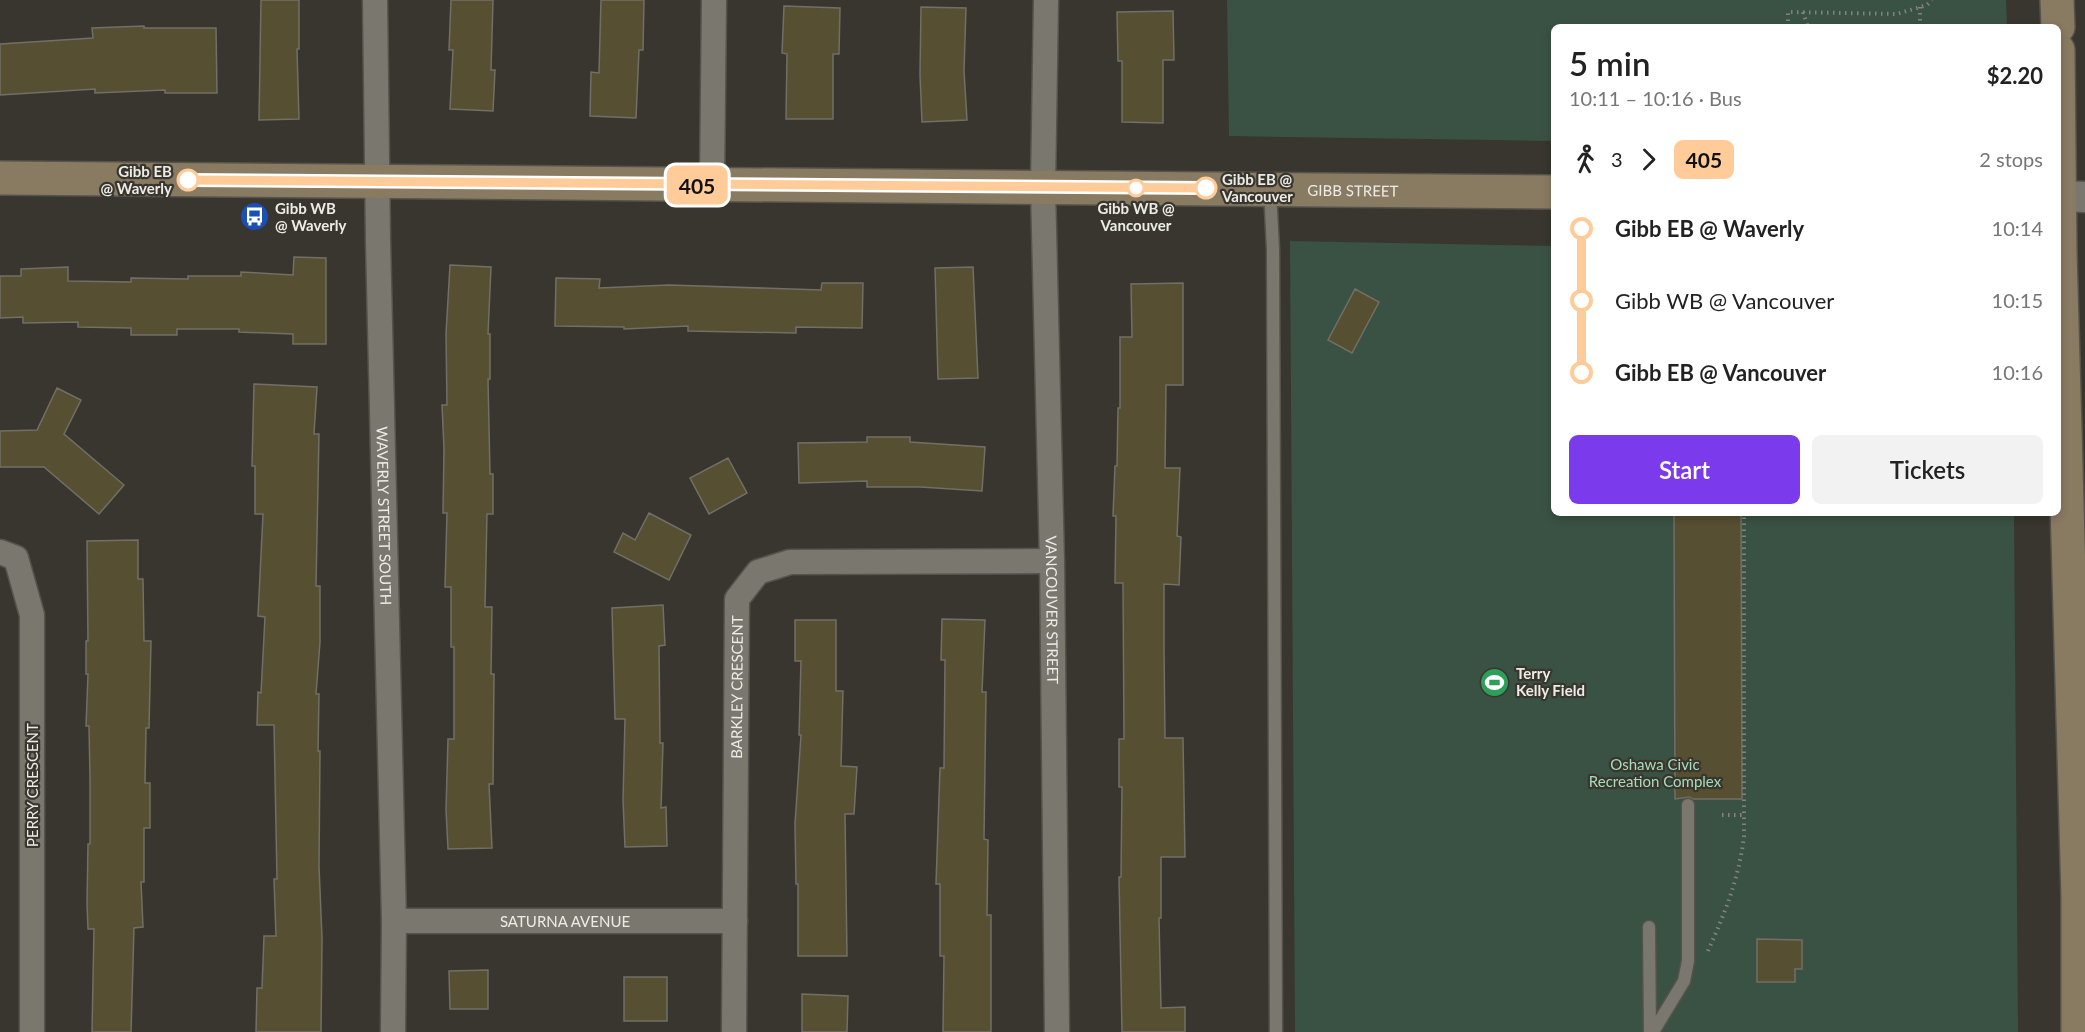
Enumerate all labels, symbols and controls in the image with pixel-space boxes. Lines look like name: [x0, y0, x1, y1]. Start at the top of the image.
text: 5 min: [1569, 43, 1650, 83]
text: $2.20: [1987, 62, 2043, 89]
text: 10:11 – 10:16 · Bus: [1569, 86, 1742, 110]
icon: walk: [1569, 143, 1602, 176]
icon: forward: [1632, 143, 1665, 176]
text: 3: [1611, 147, 1623, 171]
text: 405: [1686, 147, 1722, 172]
text: 2 stops: [1979, 147, 2043, 171]
place label: Gibb EB @ Waverly: [101, 162, 172, 197]
line badge: 405: [662, 166, 732, 204]
marker: Gibb EB @ Waverly: [177, 169, 199, 191]
place label: Gibb EB @ Vancouver: [1221, 170, 1293, 205]
text: 405: [679, 173, 715, 198]
marker: Gibb EB @ Vancouver: [1195, 177, 1217, 199]
marker: Gibb WB @ Vancouver: [1127, 179, 1145, 197]
street label: GIBB STREET: [1307, 181, 1399, 200]
place label: Gibb WB @ Waverly: [275, 199, 346, 234]
place label: Gibb WB @ Vancouver: [1097, 199, 1175, 234]
bus stop icon: Gibb WB @ Waverly: [238, 201, 270, 233]
text: Gibb EB @ Waverly: [1615, 215, 1804, 242]
text: 10:14: [1992, 216, 2043, 240]
text: Gibb WB @ Vancouver: [1615, 287, 1834, 314]
text: 10:15: [1992, 288, 2043, 312]
text: Gibb EB @ Vancouver: [1615, 359, 1826, 386]
text: 10:16: [1992, 360, 2043, 384]
street label: WAVERLY STREET SOUTH: [373, 426, 396, 606]
button: Start: [1569, 435, 1800, 504]
button: Tickets: [1812, 435, 2043, 504]
street label: VANCOUVER STREET: [1042, 535, 1062, 684]
street label: BARKLEY CRESCENT: [727, 615, 746, 759]
place label: Terry Kelly Field: [1516, 664, 1585, 699]
sports icon: Terry Kelly Field: [1479, 666, 1511, 698]
street label: PERRY CRESCENT: [23, 723, 41, 847]
park label: Oshawa Civic Recreation Complex: [1589, 755, 1722, 790]
street label: SATURNA AVENUE: [500, 912, 630, 930]

